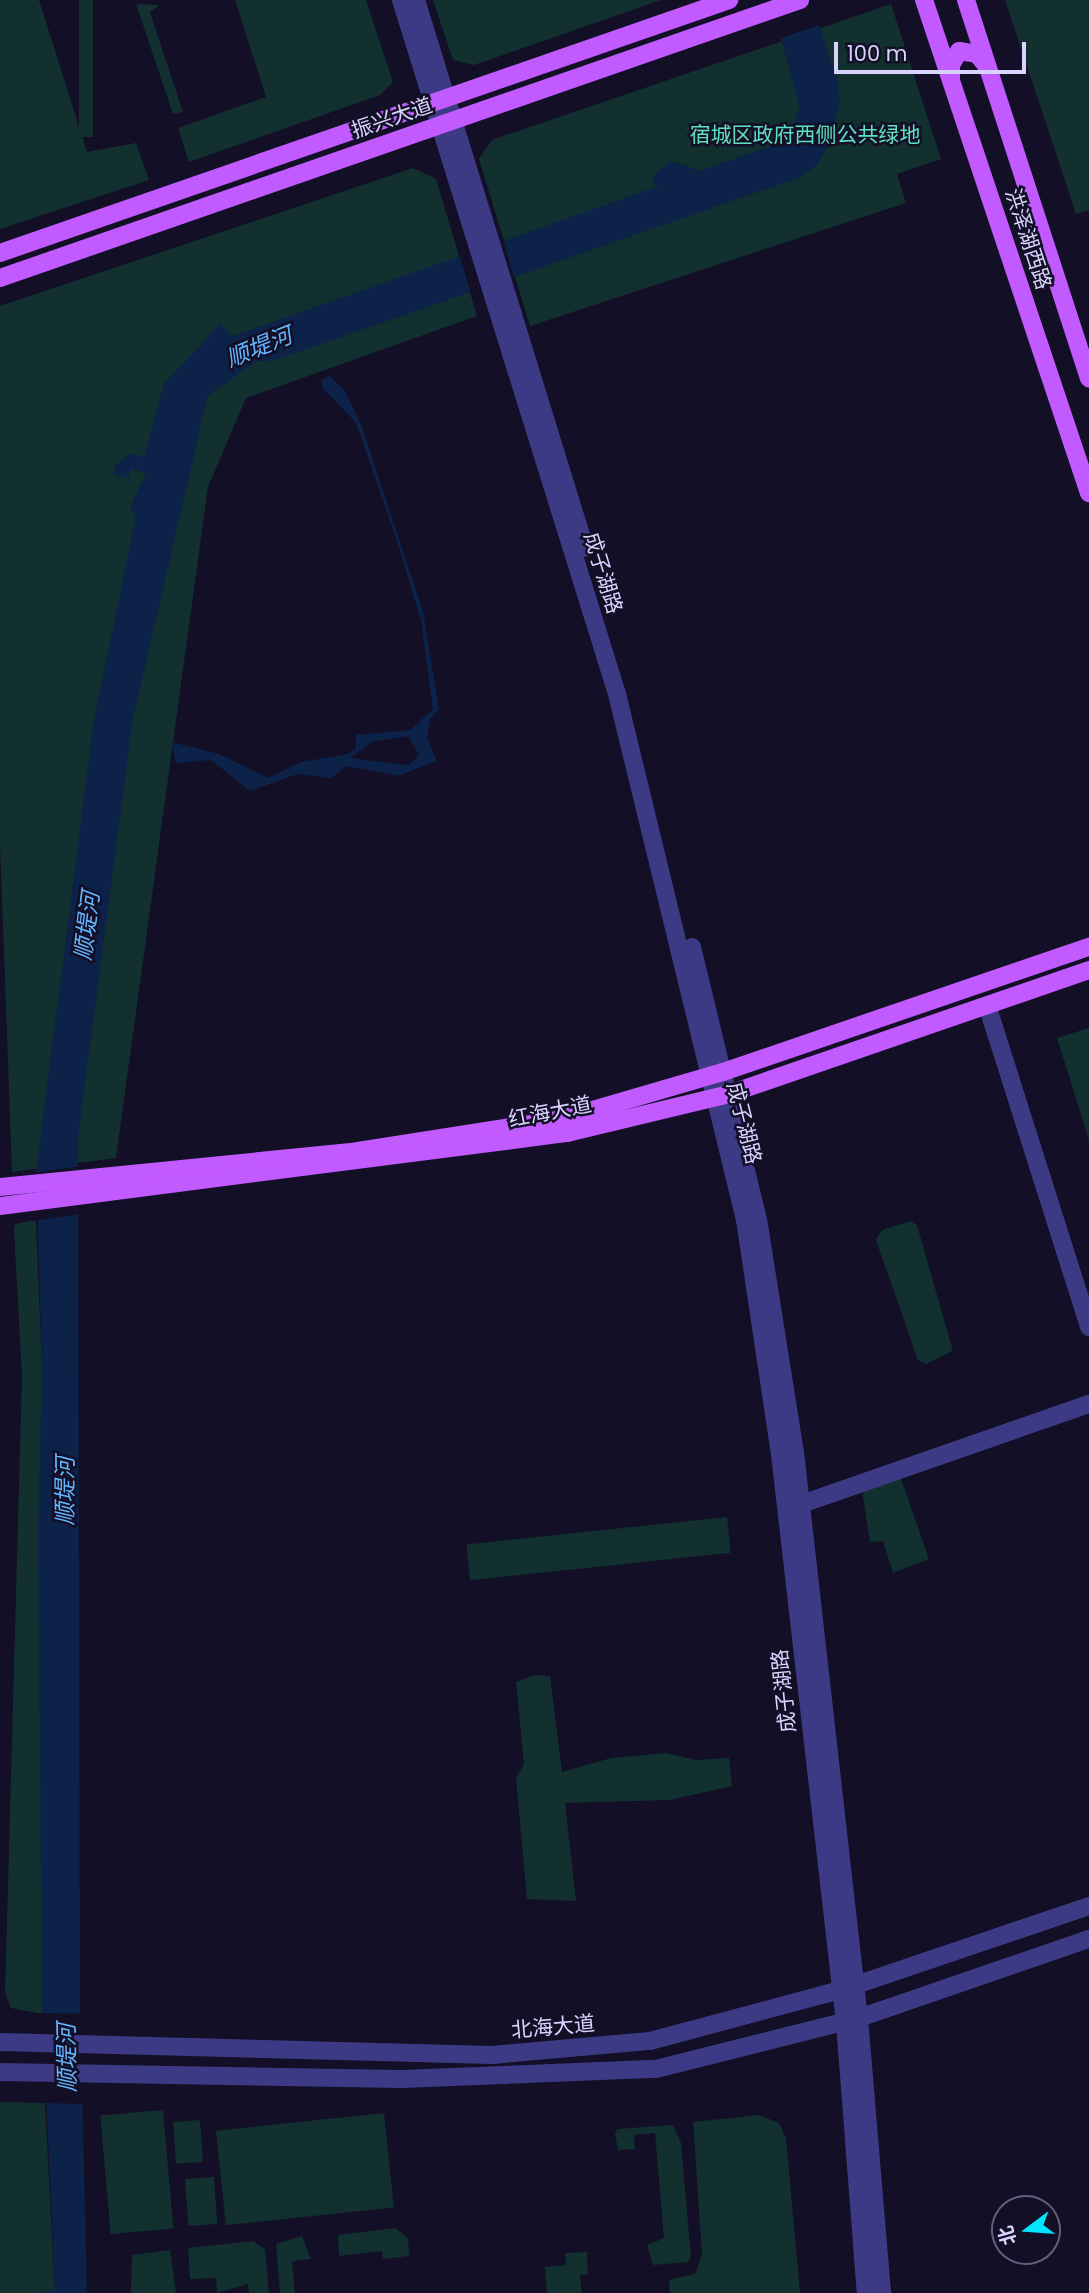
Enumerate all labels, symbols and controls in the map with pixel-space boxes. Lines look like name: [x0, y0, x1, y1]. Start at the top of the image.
scale bar: [837, 28, 1030, 72]
text: 100 m: [847, 39, 907, 68]
street label: 振兴大道: [348, 92, 436, 144]
park label: 宿城区政府西侧公共绿地: [690, 122, 920, 148]
street label: 洪泽湖西路: [1000, 185, 1056, 293]
water label: 顺堤河: [222, 321, 296, 373]
street label: 成子湖路: [579, 529, 627, 617]
water label: 顺堤河: [69, 890, 105, 962]
street label: 成子湖路: [722, 1079, 766, 1167]
street label: 红海大道: [506, 1092, 594, 1132]
water label: 顺堤河: [51, 1457, 79, 1525]
street label: 成子湖路: [767, 1648, 801, 1734]
street label: 北海大道: [510, 2011, 596, 2043]
water label: 顺堤河: [53, 2023, 81, 2093]
north arrow: [991, 2195, 1061, 2265]
text: 北: [992, 2223, 1023, 2248]

